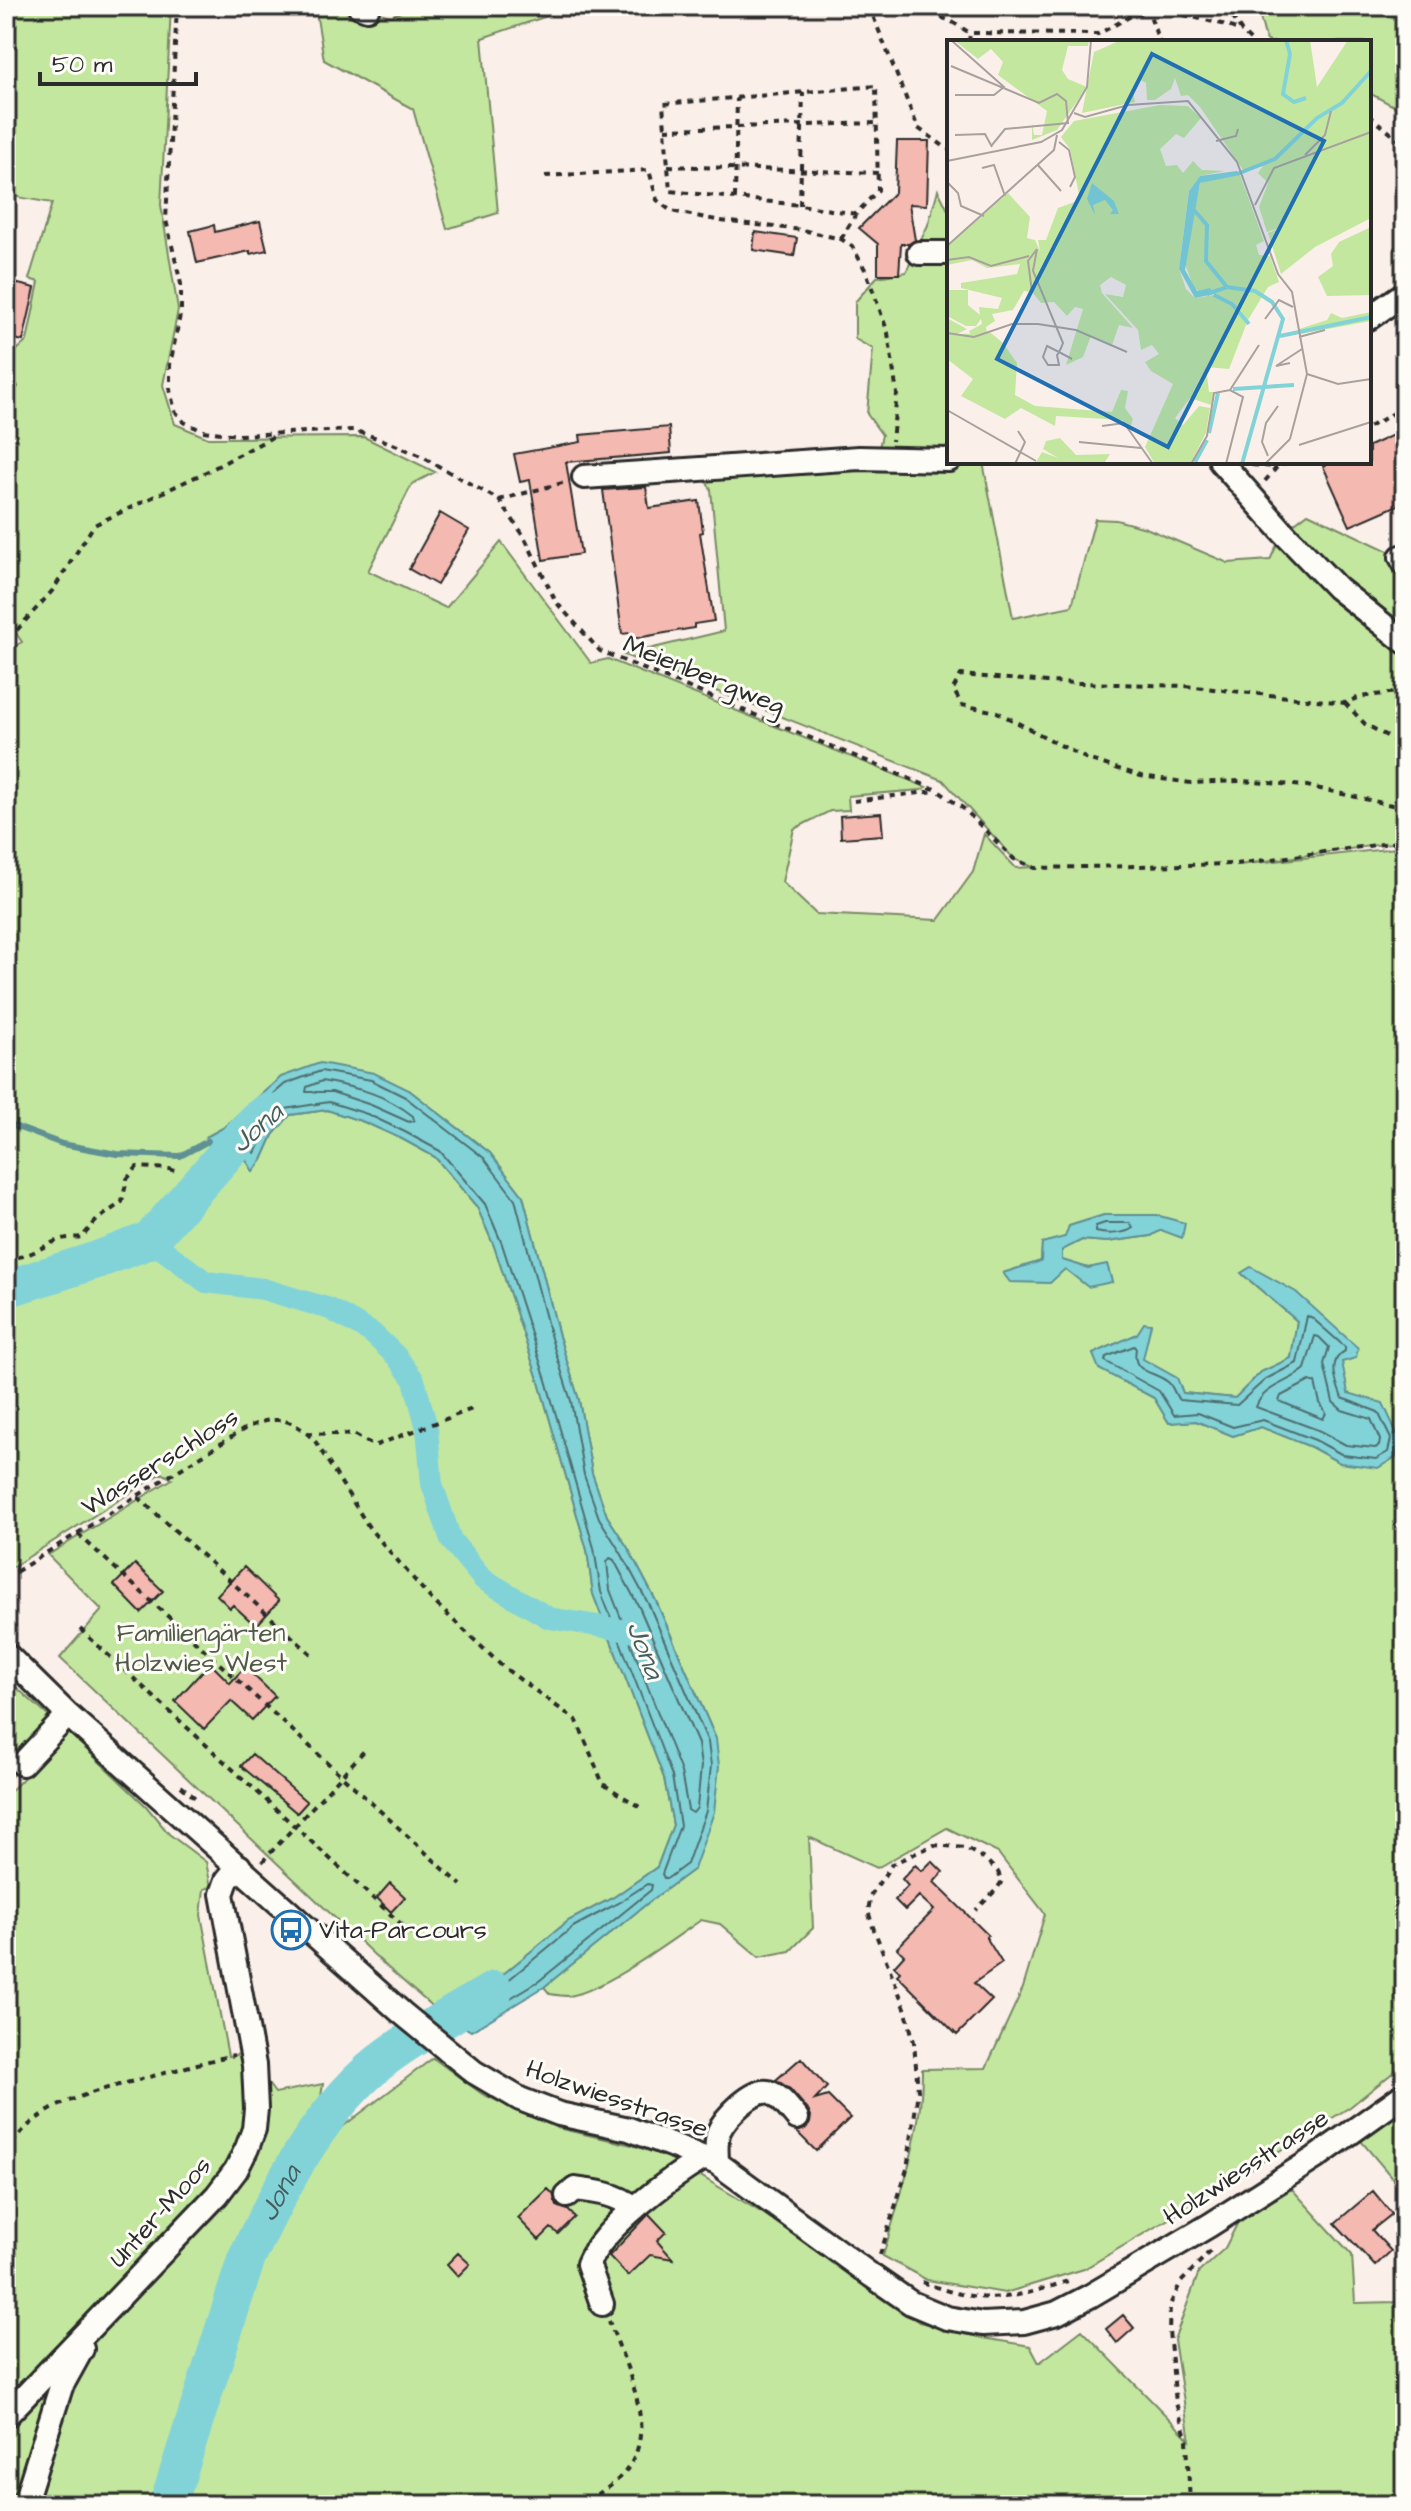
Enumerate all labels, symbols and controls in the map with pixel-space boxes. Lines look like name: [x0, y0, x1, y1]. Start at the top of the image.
scale bar: [40, 36, 196, 86]
inset map: [947, 40, 1371, 464]
text: 50 m: [52, 48, 113, 82]
street label: Meienbergweg: [617, 626, 790, 726]
water label: Jona: [222, 1093, 293, 1162]
street label: Wasserschloss: [74, 1399, 246, 1525]
park label: Familiengärten Holzwies West: [115, 1615, 287, 1681]
water label: Jona: [616, 1616, 674, 1686]
bus stop icon: Vita-Parcours: [270, 1909, 312, 1951]
place label: Vita-Parcours: [319, 1912, 487, 1948]
street label: Holzwiesstrasse: [521, 2051, 713, 2147]
street label: Holzwiesstrasse: [1156, 2100, 1336, 2234]
street label: Unter-Moos: [100, 2149, 220, 2275]
water label: Jona: [248, 2156, 311, 2228]

